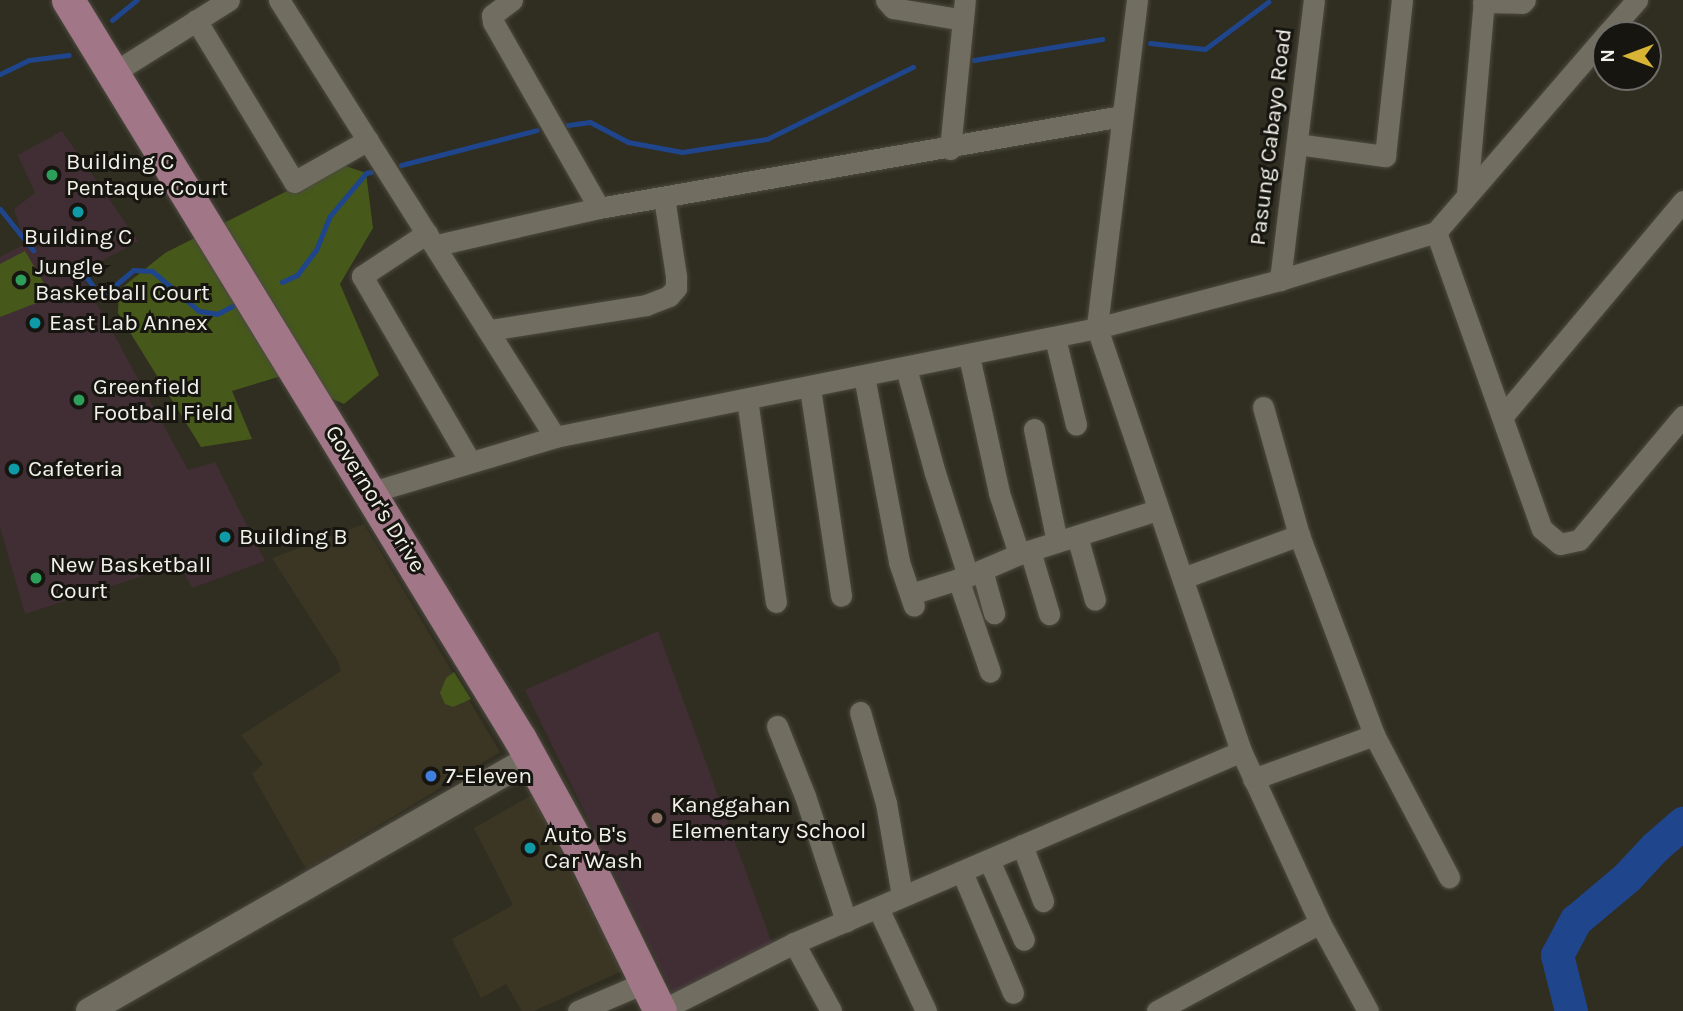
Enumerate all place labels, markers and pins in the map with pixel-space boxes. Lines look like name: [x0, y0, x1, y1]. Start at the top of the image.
place label: Building C Pentaque Court: [66, 148, 228, 202]
marker: Building C Pentaque Court: [44, 167, 60, 183]
marker: Building C: [70, 204, 86, 220]
place label: Building C: [24, 223, 132, 251]
place label: Jungle Basketball Court: [35, 253, 210, 307]
marker: Jungle Basketball Court: [13, 272, 29, 288]
place label: East Lab Annex: [49, 309, 208, 337]
marker: East Lab Annex: [27, 315, 43, 331]
place label: Greenfield Football Field: [93, 373, 234, 427]
marker: Greenfield Football Field: [71, 392, 87, 408]
place label: Cafeteria: [28, 455, 123, 483]
marker: Cafeteria: [6, 461, 22, 477]
place label: Building B: [239, 523, 348, 551]
marker: Building B: [217, 529, 233, 545]
place label: New Basketball Court: [50, 551, 211, 605]
marker: New Basketball Court: [28, 570, 44, 586]
place label: 7-Eleven: [445, 762, 532, 790]
marker: 7-Eleven: [423, 768, 439, 784]
place label: Kanggahan Elementary School: [671, 791, 866, 845]
marker: Kanggahan Elementary School: [649, 810, 665, 826]
place label: Auto B's Car Wash: [544, 821, 643, 875]
marker: Auto B's Car Wash: [522, 840, 538, 856]

